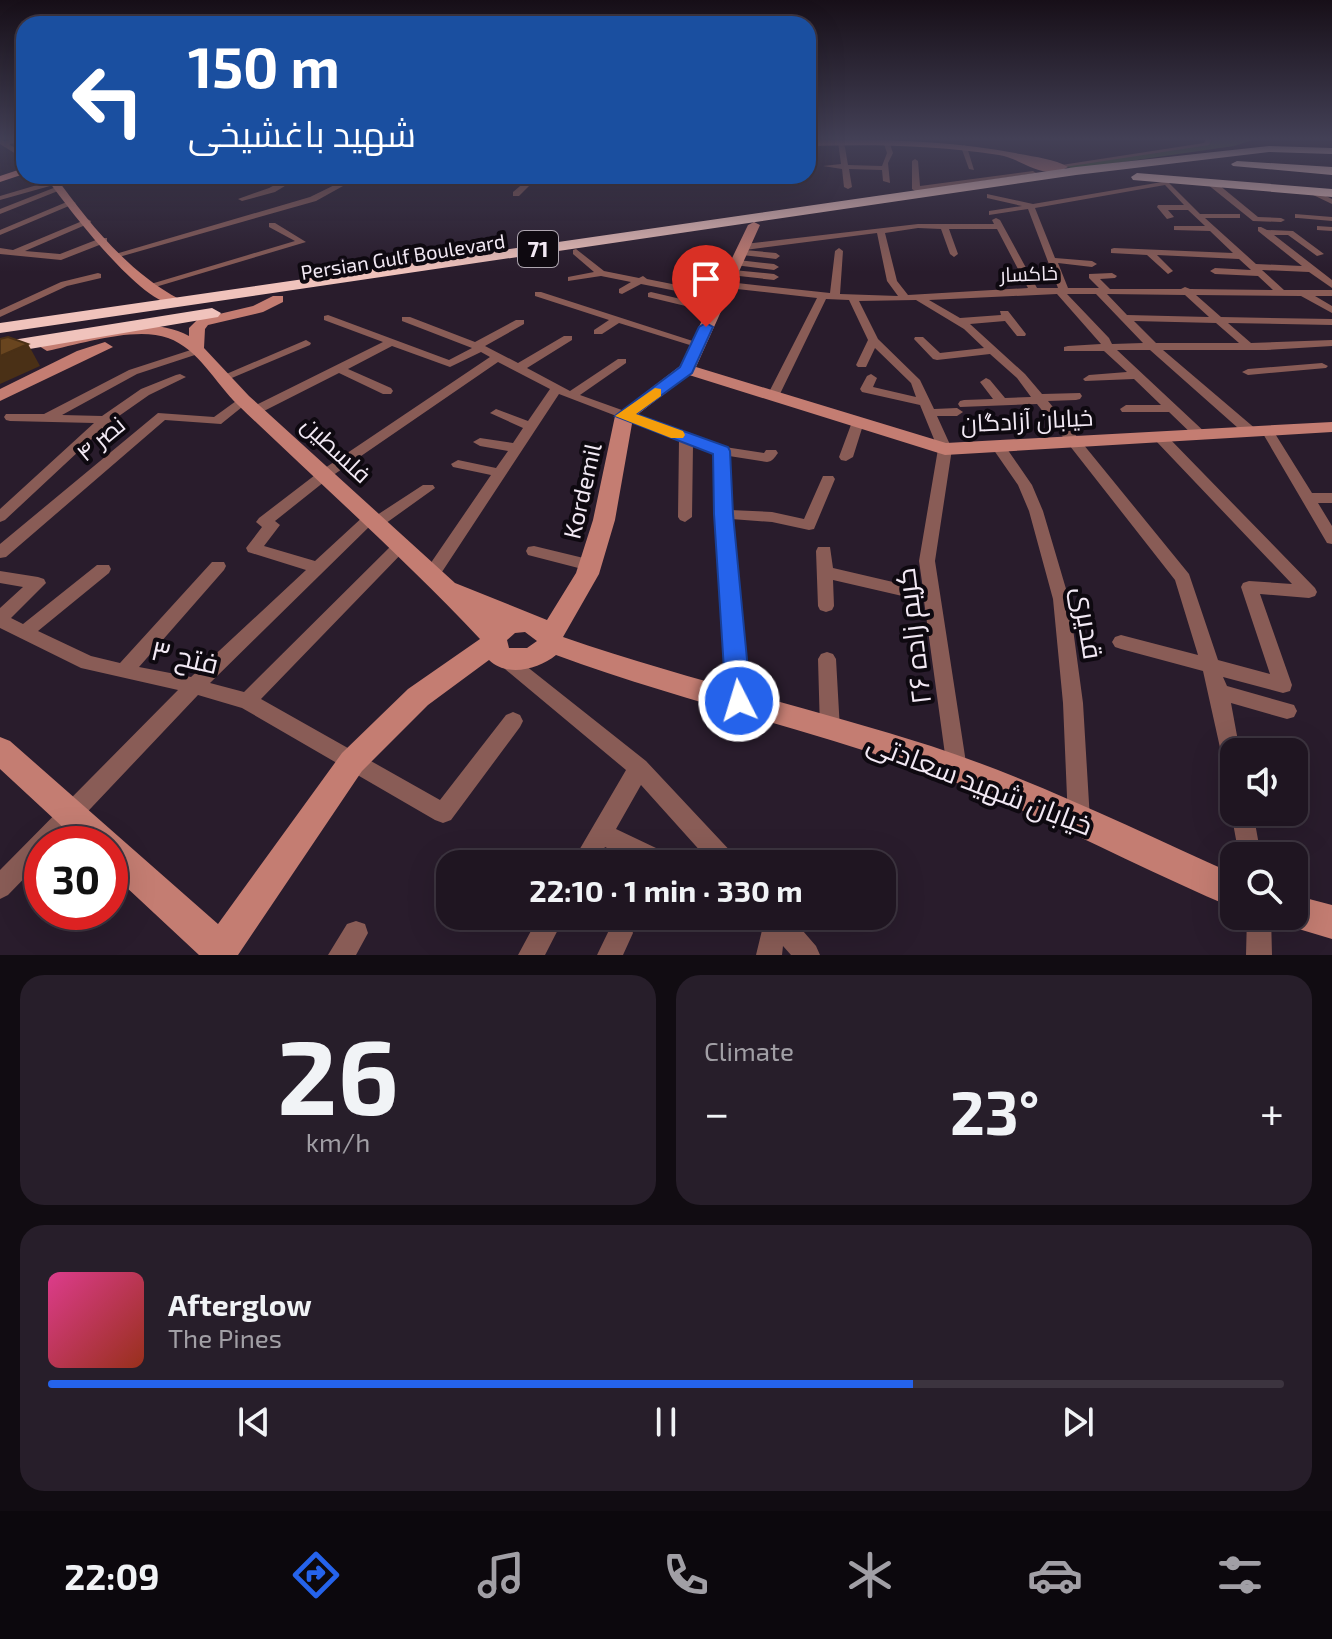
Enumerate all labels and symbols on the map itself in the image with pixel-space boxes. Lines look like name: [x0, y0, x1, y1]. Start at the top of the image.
street label: Persian Gulf Boulevard: [299, 228, 507, 284]
road number: 71: [518, 231, 558, 267]
pin: [672, 245, 740, 327]
street label: خاکسار: [999, 260, 1058, 287]
street label: خیابان آزادگان: [960, 402, 1094, 438]
street label: نصر ۴: [70, 409, 130, 466]
street label: فلسطین: [296, 410, 378, 489]
street label: Kordemil: [556, 440, 607, 541]
street label: کریم زاده ۲۶: [887, 565, 941, 706]
street label: قدیری: [1066, 584, 1111, 662]
street label: فتح ۳: [148, 632, 222, 683]
position arrow: [697, 659, 781, 743]
street label: خیابان شهید سعادتی: [862, 724, 1098, 843]
speed limit sign: 30: [24, 826, 128, 930]

